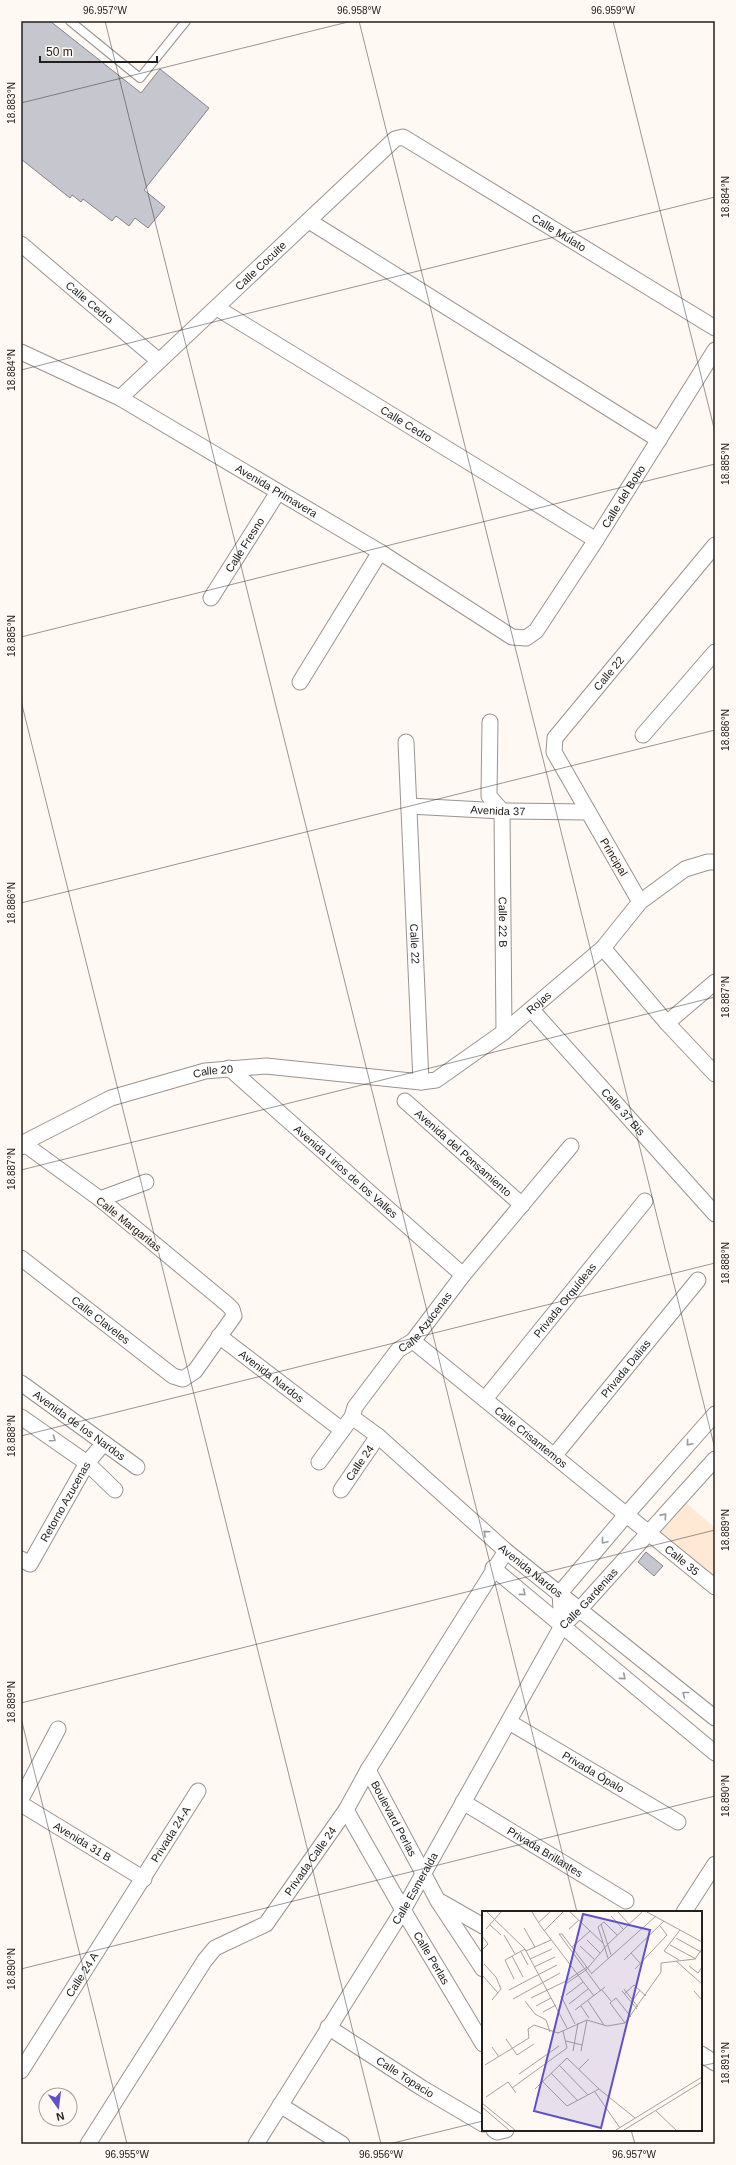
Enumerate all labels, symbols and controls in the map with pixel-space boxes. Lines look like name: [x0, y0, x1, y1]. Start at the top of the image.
text: 96.957°W: [83, 5, 128, 16]
text: 96.958°W: [337, 5, 382, 16]
text: 96.959°W: [591, 5, 636, 16]
scale bar: [40, 38, 157, 64]
text: 50 m: [46, 45, 73, 59]
text: 18.883°N: [6, 82, 17, 124]
text: 18.884°N: [720, 176, 731, 218]
street label: Calle Mulato: [530, 211, 588, 254]
street label: Calle Cocuite: [233, 239, 288, 293]
street label: Calle Cedro: [64, 279, 116, 326]
text: 18.884°N: [6, 349, 17, 391]
street label: Calle Cedro: [378, 404, 434, 444]
text: 18.885°N: [720, 443, 731, 485]
street label: Avenida Primavera: [233, 462, 320, 520]
street label: Calle del Bobo: [599, 463, 647, 530]
street label: Calle Fresno: [223, 515, 266, 574]
text: 18.885°N: [6, 615, 17, 657]
street label: Calle 22: [591, 654, 626, 693]
text: 18.886°N: [720, 709, 731, 751]
street label: Avenida 37: [470, 803, 525, 817]
street label: Principal: [598, 836, 630, 878]
text: 18.886°N: [6, 882, 17, 924]
street label: Calle 22 B: [497, 897, 509, 948]
street label: Calle 22: [408, 923, 422, 964]
text: 18.887°N: [720, 976, 731, 1018]
street label: Rojas: [524, 989, 554, 1016]
street label: Calle 20: [192, 1063, 233, 1080]
street label: Calle 37 Bis: [599, 1086, 648, 1138]
street label: Avenida del Pensamiento: [413, 1107, 514, 1199]
street label: Avenida Lirios de los Valles: [292, 1123, 400, 1220]
text: 18.887°N: [6, 1148, 17, 1190]
street label: Calle Margaritas: [94, 1194, 164, 1254]
text: 18.888°N: [720, 1242, 731, 1284]
street label: Privada Orquídeas: [531, 1260, 599, 1340]
street label: Calle Azucenas: [396, 1289, 454, 1354]
street label: Calle Claveles: [69, 1294, 133, 1347]
street label: Privada Dalias: [598, 1337, 653, 1400]
street label: Avenida Nardos: [237, 1348, 307, 1405]
street label: Avenida de los Nardos: [31, 1388, 128, 1463]
street label: Calle Crisantemos: [492, 1404, 570, 1470]
text: 18.888°N: [6, 1415, 17, 1457]
one-way arrow: [49, 1434, 56, 1442]
one-way arrow: [686, 1438, 694, 1446]
street label: Calle 24: [343, 1443, 376, 1483]
street label: Retorno Azucenas: [38, 1459, 93, 1544]
text: 18.889°N: [720, 1509, 731, 1551]
one-way arrow: [660, 1513, 667, 1520]
one-way arrow: [483, 1531, 490, 1538]
one-way arrow: [601, 1537, 608, 1544]
street label: Avenida Nardos: [497, 1542, 565, 1600]
street label: Calle 35: [663, 1543, 701, 1578]
street label: Calle Gardenias: [557, 1565, 620, 1631]
one-way arrow: [519, 1589, 526, 1596]
one-way arrow: [618, 1672, 626, 1679]
text: 18.889°N: [6, 1681, 17, 1723]
one-way arrow: [682, 1691, 689, 1698]
street label: Privada Ópalo: [560, 1749, 626, 1795]
text: 18.890°N: [720, 1775, 731, 1817]
street label: Boulevard Perlas: [369, 1779, 419, 1859]
street label: Privada 24-A: [149, 1804, 193, 1864]
street label: Avenida 31 B: [51, 1819, 113, 1864]
street label: Privada Calle 24: [282, 1824, 338, 1898]
street label: Privada Brillantes: [505, 1824, 585, 1879]
street label: Calle Esmeralda: [390, 1850, 440, 1927]
inset map: [482, 1911, 702, 2131]
street label: Calle Perlas: [411, 1929, 452, 1987]
text: 18.890°N: [6, 1948, 17, 1990]
street label: Calle 24 A: [63, 1950, 101, 1999]
text: 18.891°N: [720, 2042, 731, 2084]
street label: Calle Topacio: [374, 2054, 436, 2100]
north arrow: [38, 2087, 78, 2127]
text: N: [55, 2110, 66, 2123]
text: 96.955°W: [105, 2149, 150, 2160]
text: 96.956°W: [359, 2149, 404, 2160]
text: 96.957°W: [612, 2149, 657, 2160]

